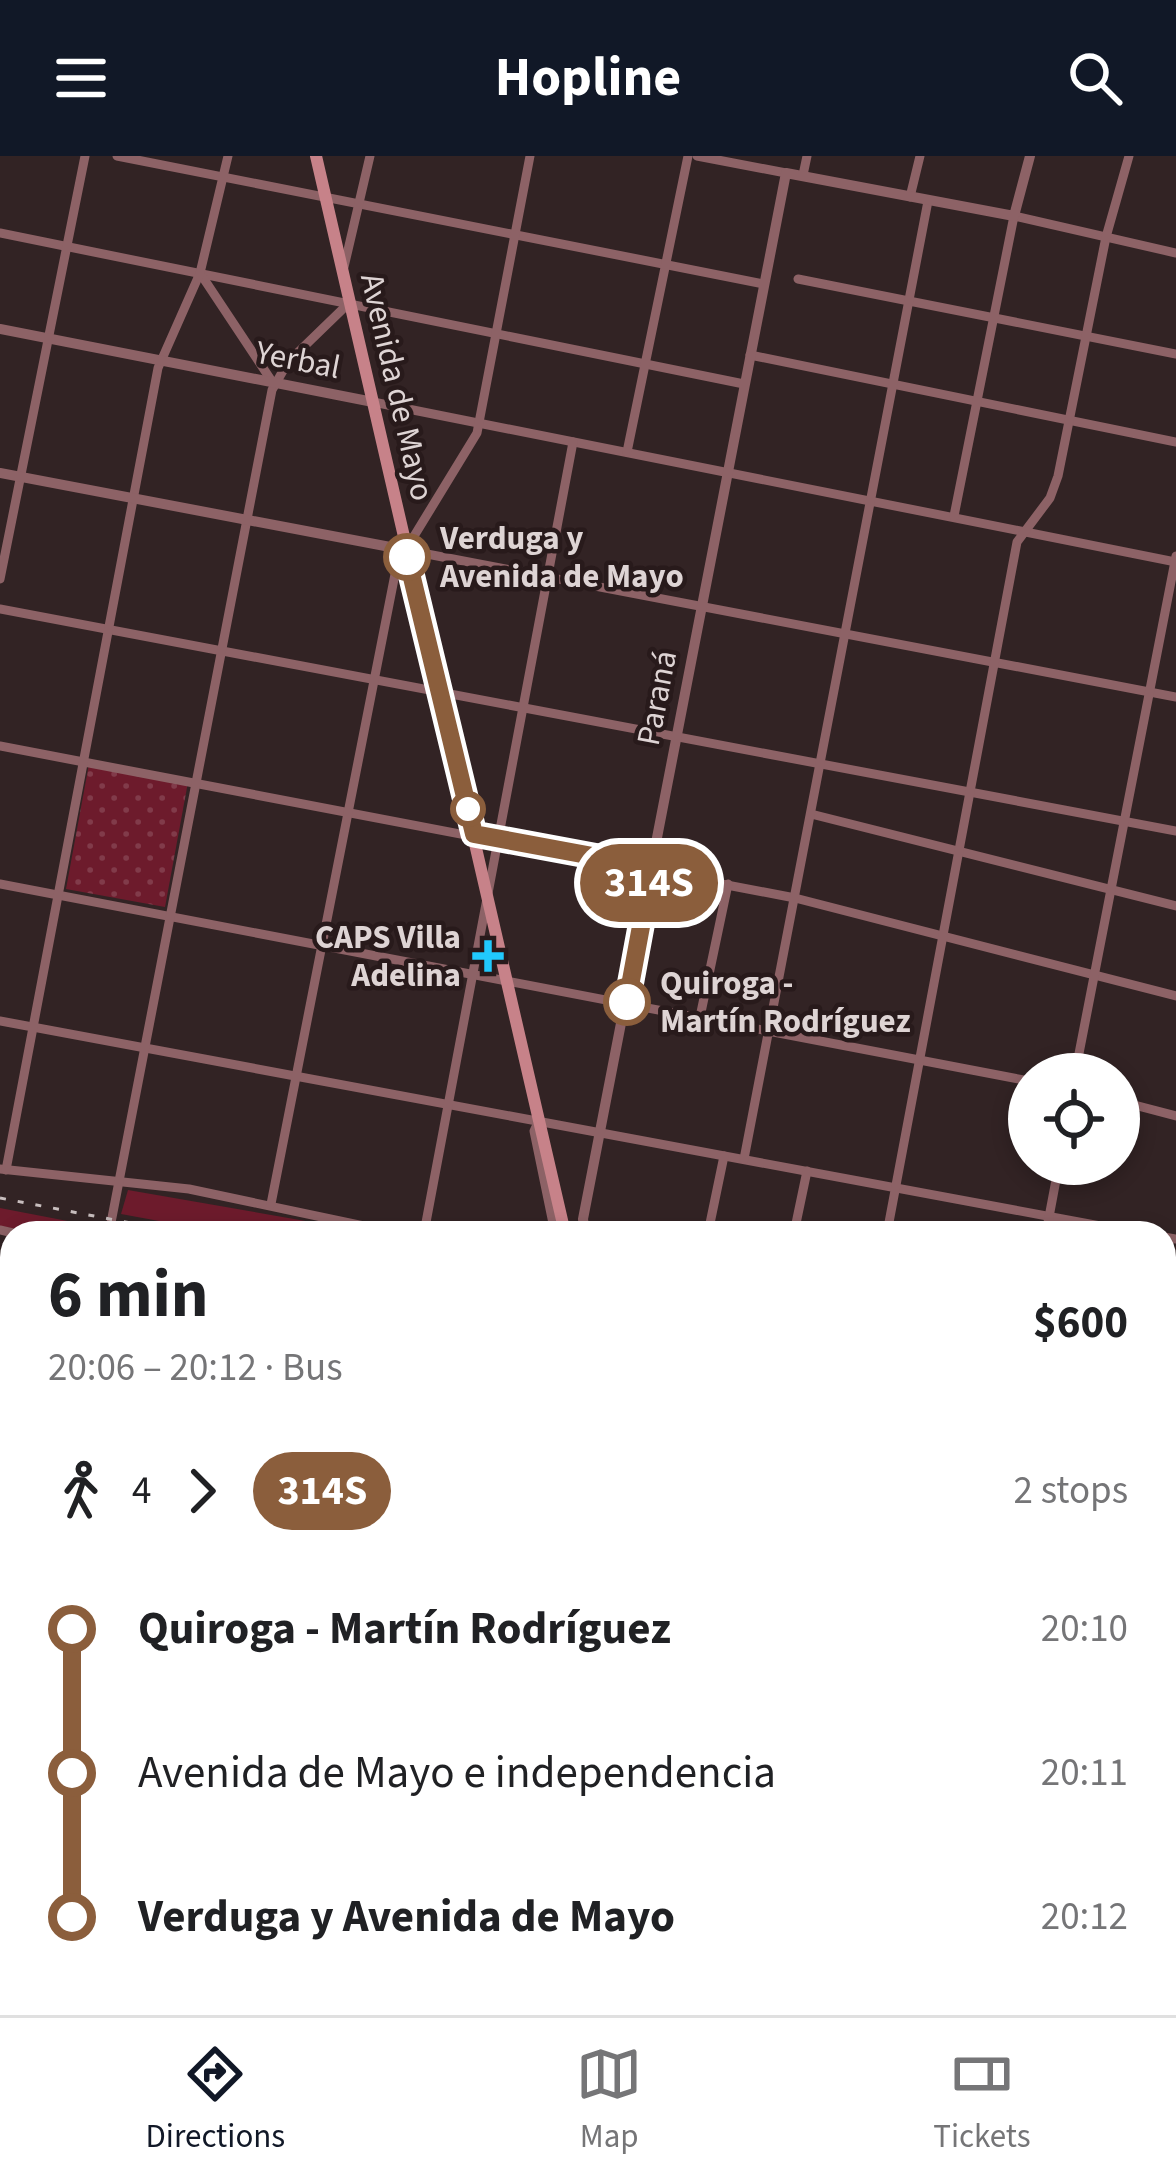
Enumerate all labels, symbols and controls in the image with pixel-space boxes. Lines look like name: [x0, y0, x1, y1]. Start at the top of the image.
text: Hopline: [495, 40, 681, 117]
icon: menu: [48, 45, 114, 111]
icon: search: [1062, 45, 1128, 111]
street label: Avenida de Mayo: [348, 269, 446, 505]
street label: Yerbal: [251, 329, 344, 391]
place label: Verduga y Avenida de Mayo: [439, 515, 684, 600]
marker: Verduga y Avenida de Mayo: [385, 535, 429, 579]
street label: Paraná: [625, 646, 689, 750]
unlabelled marker: [452, 793, 484, 825]
line badge: 314S: [565, 844, 733, 922]
text: 314S: [604, 853, 694, 913]
place label: CAPS Villa Adelina: [315, 914, 461, 999]
marker: CAPS Villa Adelina: [472, 940, 504, 972]
place label: Quiroga - Martín Rodríguez: [660, 960, 911, 1045]
marker: Quiroga - Martín Rodríguez: [605, 980, 649, 1024]
map controls: [1008, 1053, 1140, 1185]
button: locate: [1008, 1053, 1140, 1185]
text: 6 min: [48, 1248, 209, 1342]
text: $600: [1033, 1291, 1128, 1355]
text: 20:06 – 20:12 · Bus: [48, 1340, 343, 1396]
icon: walk: [48, 1458, 114, 1524]
icon: forward: [169, 1458, 235, 1524]
text: 314S: [277, 1461, 367, 1521]
text: 4: [132, 1463, 151, 1519]
text: 2 stops: [1014, 1463, 1128, 1519]
text: Quiroga - Martín Rodríguez: [138, 1597, 671, 1661]
text: 20:10: [1041, 1601, 1128, 1657]
text: Avenida de Mayo e independencia: [138, 1741, 776, 1805]
text: 20:11: [1041, 1745, 1128, 1801]
text: Verduga y Avenida de Mayo: [138, 1885, 675, 1949]
text: 20:12: [1041, 1889, 1128, 1945]
tab: Directions: [146, 2041, 285, 2160]
tab: Map: [576, 2041, 642, 2160]
tab: Tickets: [933, 2041, 1030, 2160]

